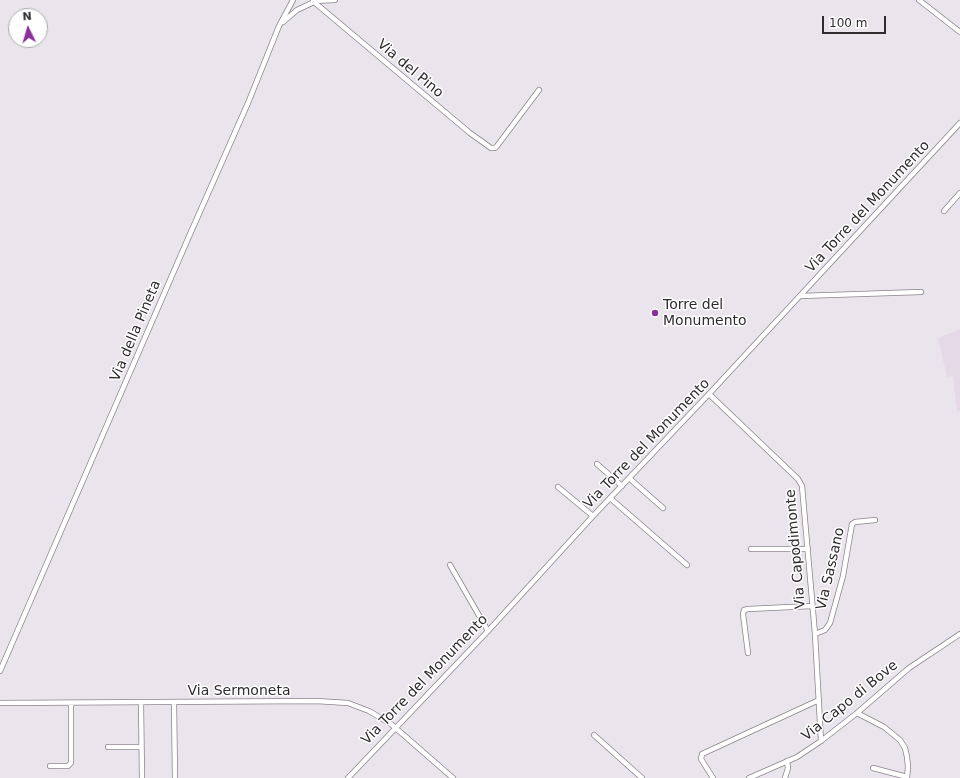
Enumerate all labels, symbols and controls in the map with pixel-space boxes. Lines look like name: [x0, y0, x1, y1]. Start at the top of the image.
north arrow: [8, 8, 48, 48]
scale bar: [824, 8, 888, 34]
text: N: [22, 10, 32, 23]
text: 100 m: [829, 16, 867, 30]
street label: Via del Pino: [373, 36, 447, 102]
street label: Via Torre del Monumento: [802, 138, 934, 276]
street label: Via della Pineta: [107, 278, 165, 384]
place label: Torre del Monumento: [663, 297, 747, 330]
marker: Torre del Monumento: [650, 308, 660, 318]
street label: Via Torre del Monumento: [580, 375, 714, 513]
street label: Via Capodimonte: [782, 489, 810, 609]
street label: Via Sassano: [813, 526, 849, 612]
street label: Via Torre del Monumento: [358, 611, 492, 749]
street label: Via Capo di Bove: [799, 657, 901, 745]
street label: Via Sermoneta: [188, 683, 290, 699]

